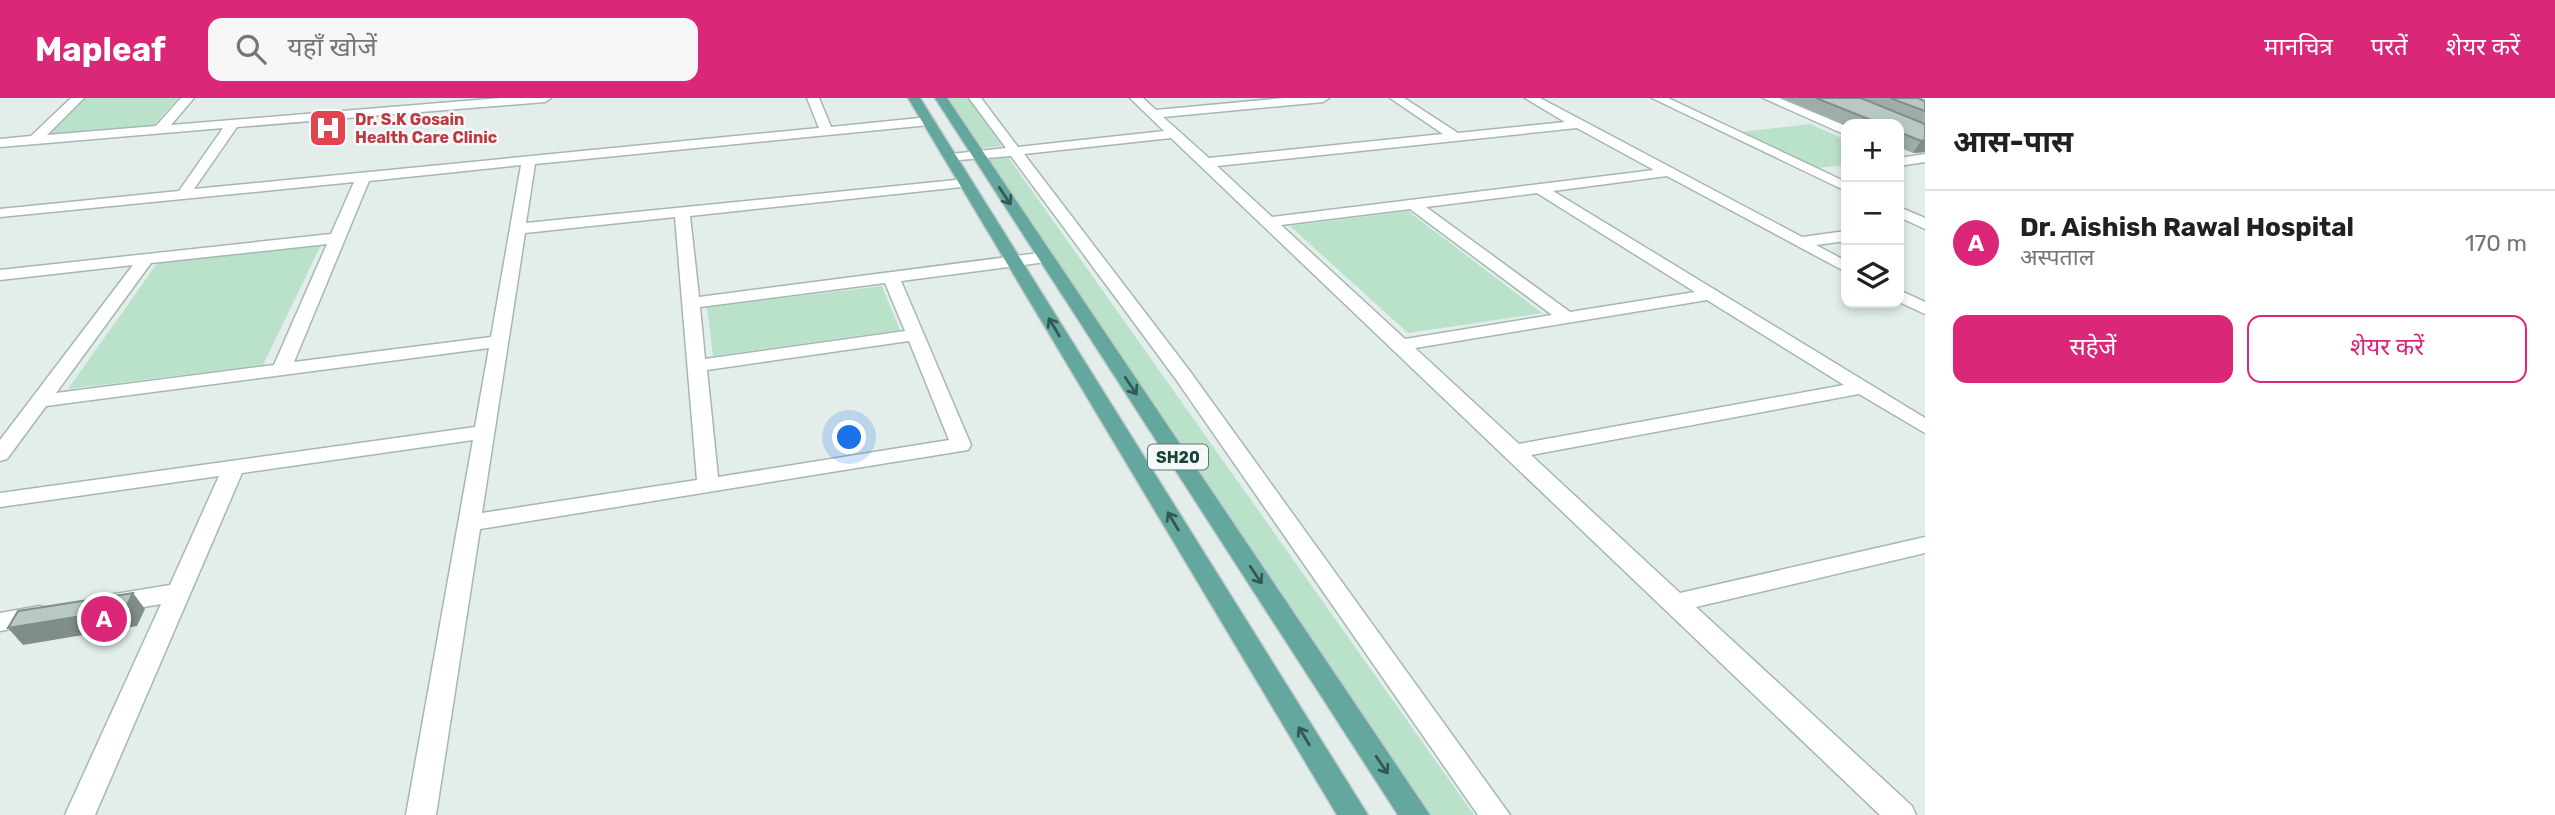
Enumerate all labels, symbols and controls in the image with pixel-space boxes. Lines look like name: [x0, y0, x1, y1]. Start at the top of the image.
search box: [208, 18, 698, 81]
text: Mapleaf: [35, 30, 166, 69]
icon: search: [232, 30, 270, 68]
text: यहाँ खोजें: [288, 32, 377, 63]
text: मानचित्र: [2264, 33, 2333, 61]
text: परतें: [2371, 33, 2408, 61]
text: शेयर करें: [2446, 33, 2520, 61]
hospital icon: Dr. S.K Gosain Health Care Clinic: [307, 107, 349, 149]
place label: Dr. S.K Gosain Health Care Clinic: [355, 110, 497, 147]
map controls: [1841, 119, 1904, 308]
button: +: [1841, 119, 1904, 182]
text: आस-पास: [1953, 124, 2073, 160]
button: −: [1841, 182, 1904, 245]
one-way arrow: [998, 186, 1012, 205]
text: Dr. Aishish Rawal Hospital: [2020, 212, 2354, 243]
text: A: [1968, 229, 1984, 257]
text: 170 m: [2465, 229, 2527, 257]
text: अस्पताल: [2020, 243, 2094, 271]
button: layers: [1841, 245, 1904, 308]
button: सहेजें: [1953, 315, 2233, 383]
button: शेयर करें: [2247, 315, 2527, 383]
one-way arrow: [1047, 317, 1061, 337]
one-way arrow: [1124, 375, 1138, 395]
your location: [832, 420, 866, 454]
road number: SH20: [1148, 444, 1208, 470]
one-way arrow: [1165, 511, 1179, 531]
one-way arrow: [1250, 565, 1264, 585]
pin: A: [81, 593, 127, 645]
one-way arrow: [1297, 726, 1311, 746]
one-way arrow: [1375, 755, 1389, 774]

